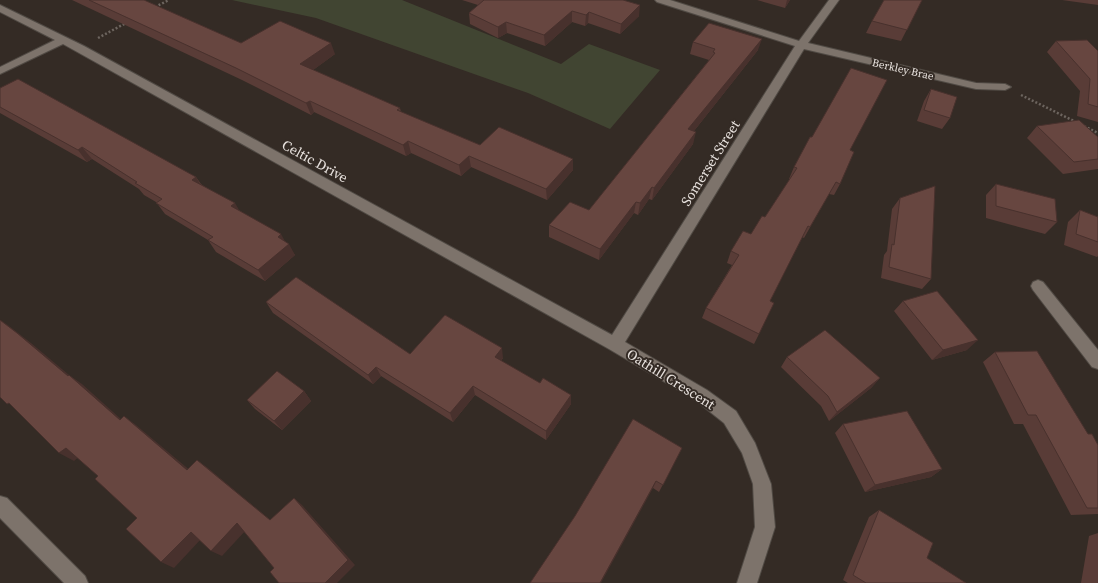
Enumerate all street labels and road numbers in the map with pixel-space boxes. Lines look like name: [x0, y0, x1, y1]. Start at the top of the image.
street label: Berkley Brae: [871, 55, 936, 84]
street label: Somerset Street: [676, 116, 745, 210]
street label: Celtic Drive: [278, 135, 352, 187]
street label: Oathill Crescent: [623, 344, 719, 414]

